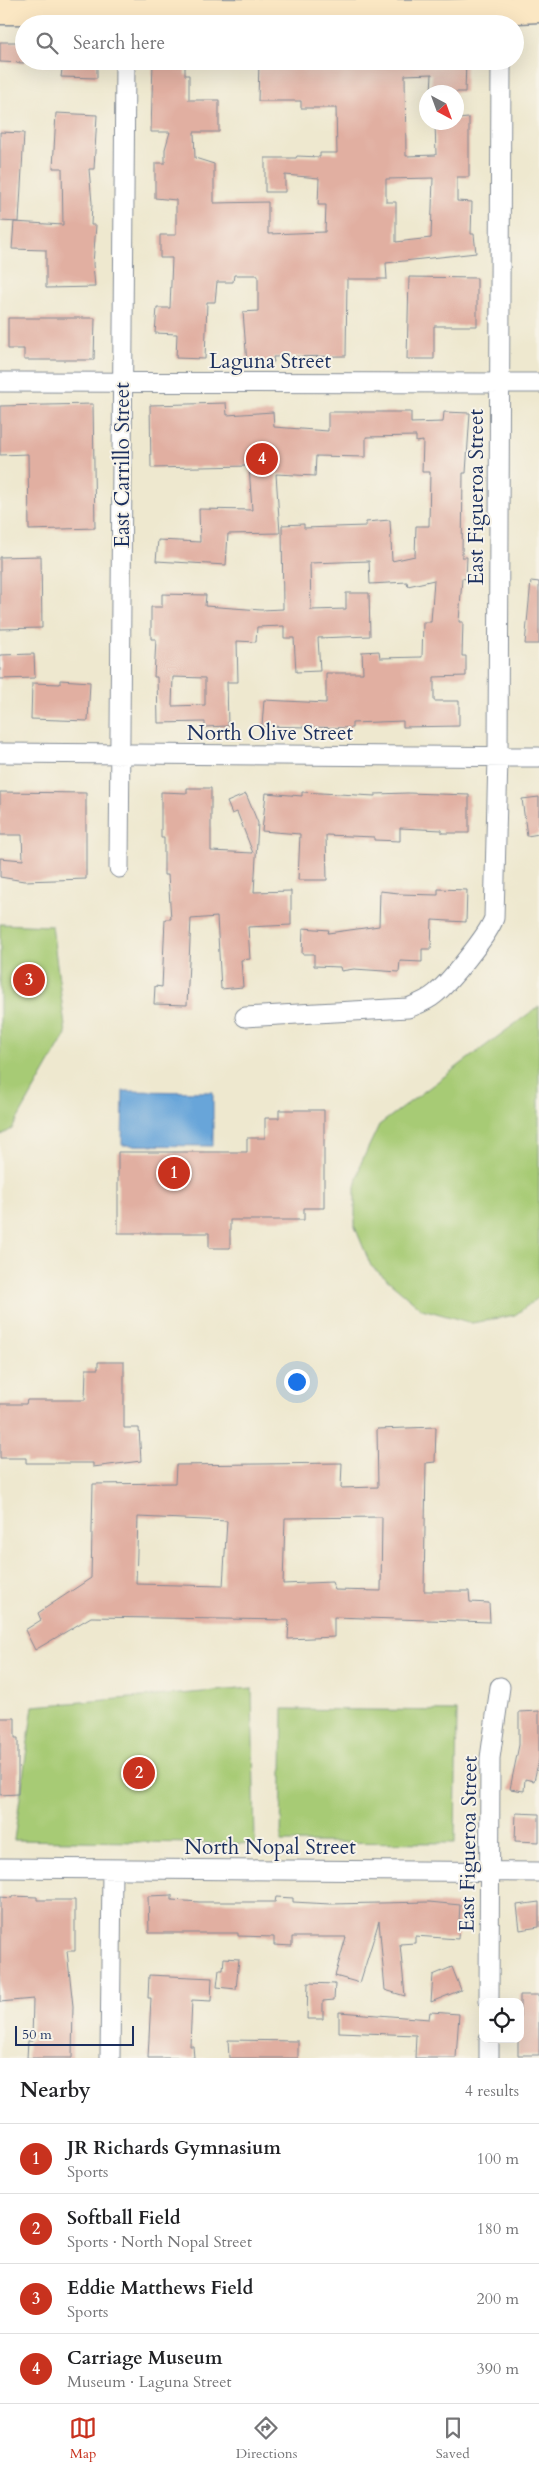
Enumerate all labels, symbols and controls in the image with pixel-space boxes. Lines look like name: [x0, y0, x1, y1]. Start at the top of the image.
search box: [15, 15, 524, 70]
icon: search: [33, 29, 61, 57]
text: Search here: [73, 30, 165, 56]
north arrow: [419, 85, 464, 130]
street label: Laguna Street: [209, 347, 331, 376]
street label: East Carrillo Street: [108, 382, 137, 548]
street label: East Figueroa Street: [462, 408, 491, 585]
pin: 4: [246, 440, 278, 478]
street label: North Olive Street: [187, 719, 354, 748]
pin: 3: [13, 961, 45, 999]
pin: 1: [158, 1154, 190, 1192]
your location: [284, 1369, 310, 1395]
pin: 2: [123, 1754, 155, 1792]
street label: East Figueroa Street: [452, 1755, 485, 1932]
street label: North Nopal Street: [184, 1833, 356, 1862]
map controls: [479, 1998, 524, 2043]
button: locate: [479, 1998, 524, 2043]
scale bar: [15, 2023, 134, 2046]
text: 50 m: [22, 2025, 52, 2044]
text: Nearby: [20, 2076, 91, 2105]
text: 4 results: [465, 2080, 519, 2102]
text: JR Richards Gymnasium: [67, 2135, 281, 2161]
text: 1: [32, 2148, 40, 2170]
text: 100 m: [477, 2148, 519, 2170]
text: Sports: [67, 2161, 108, 2183]
text: Softball Field: [67, 2205, 181, 2231]
text: 2: [32, 2218, 40, 2240]
text: 180 m: [477, 2218, 519, 2240]
text: Sports · North Nopal Street: [67, 2231, 252, 2253]
text: Eddie Matthews Field: [67, 2275, 253, 2301]
text: 3: [32, 2288, 40, 2310]
text: 200 m: [477, 2288, 519, 2310]
text: Sports: [67, 2301, 108, 2323]
text: Carriage Museum: [67, 2345, 222, 2371]
text: 4: [32, 2358, 40, 2380]
text: 390 m: [477, 2358, 519, 2380]
text: Museum · Laguna Street: [67, 2371, 232, 2393]
tab: Map: [69, 2414, 97, 2463]
tab: Directions: [236, 2414, 297, 2463]
tab: Saved: [436, 2414, 470, 2463]

